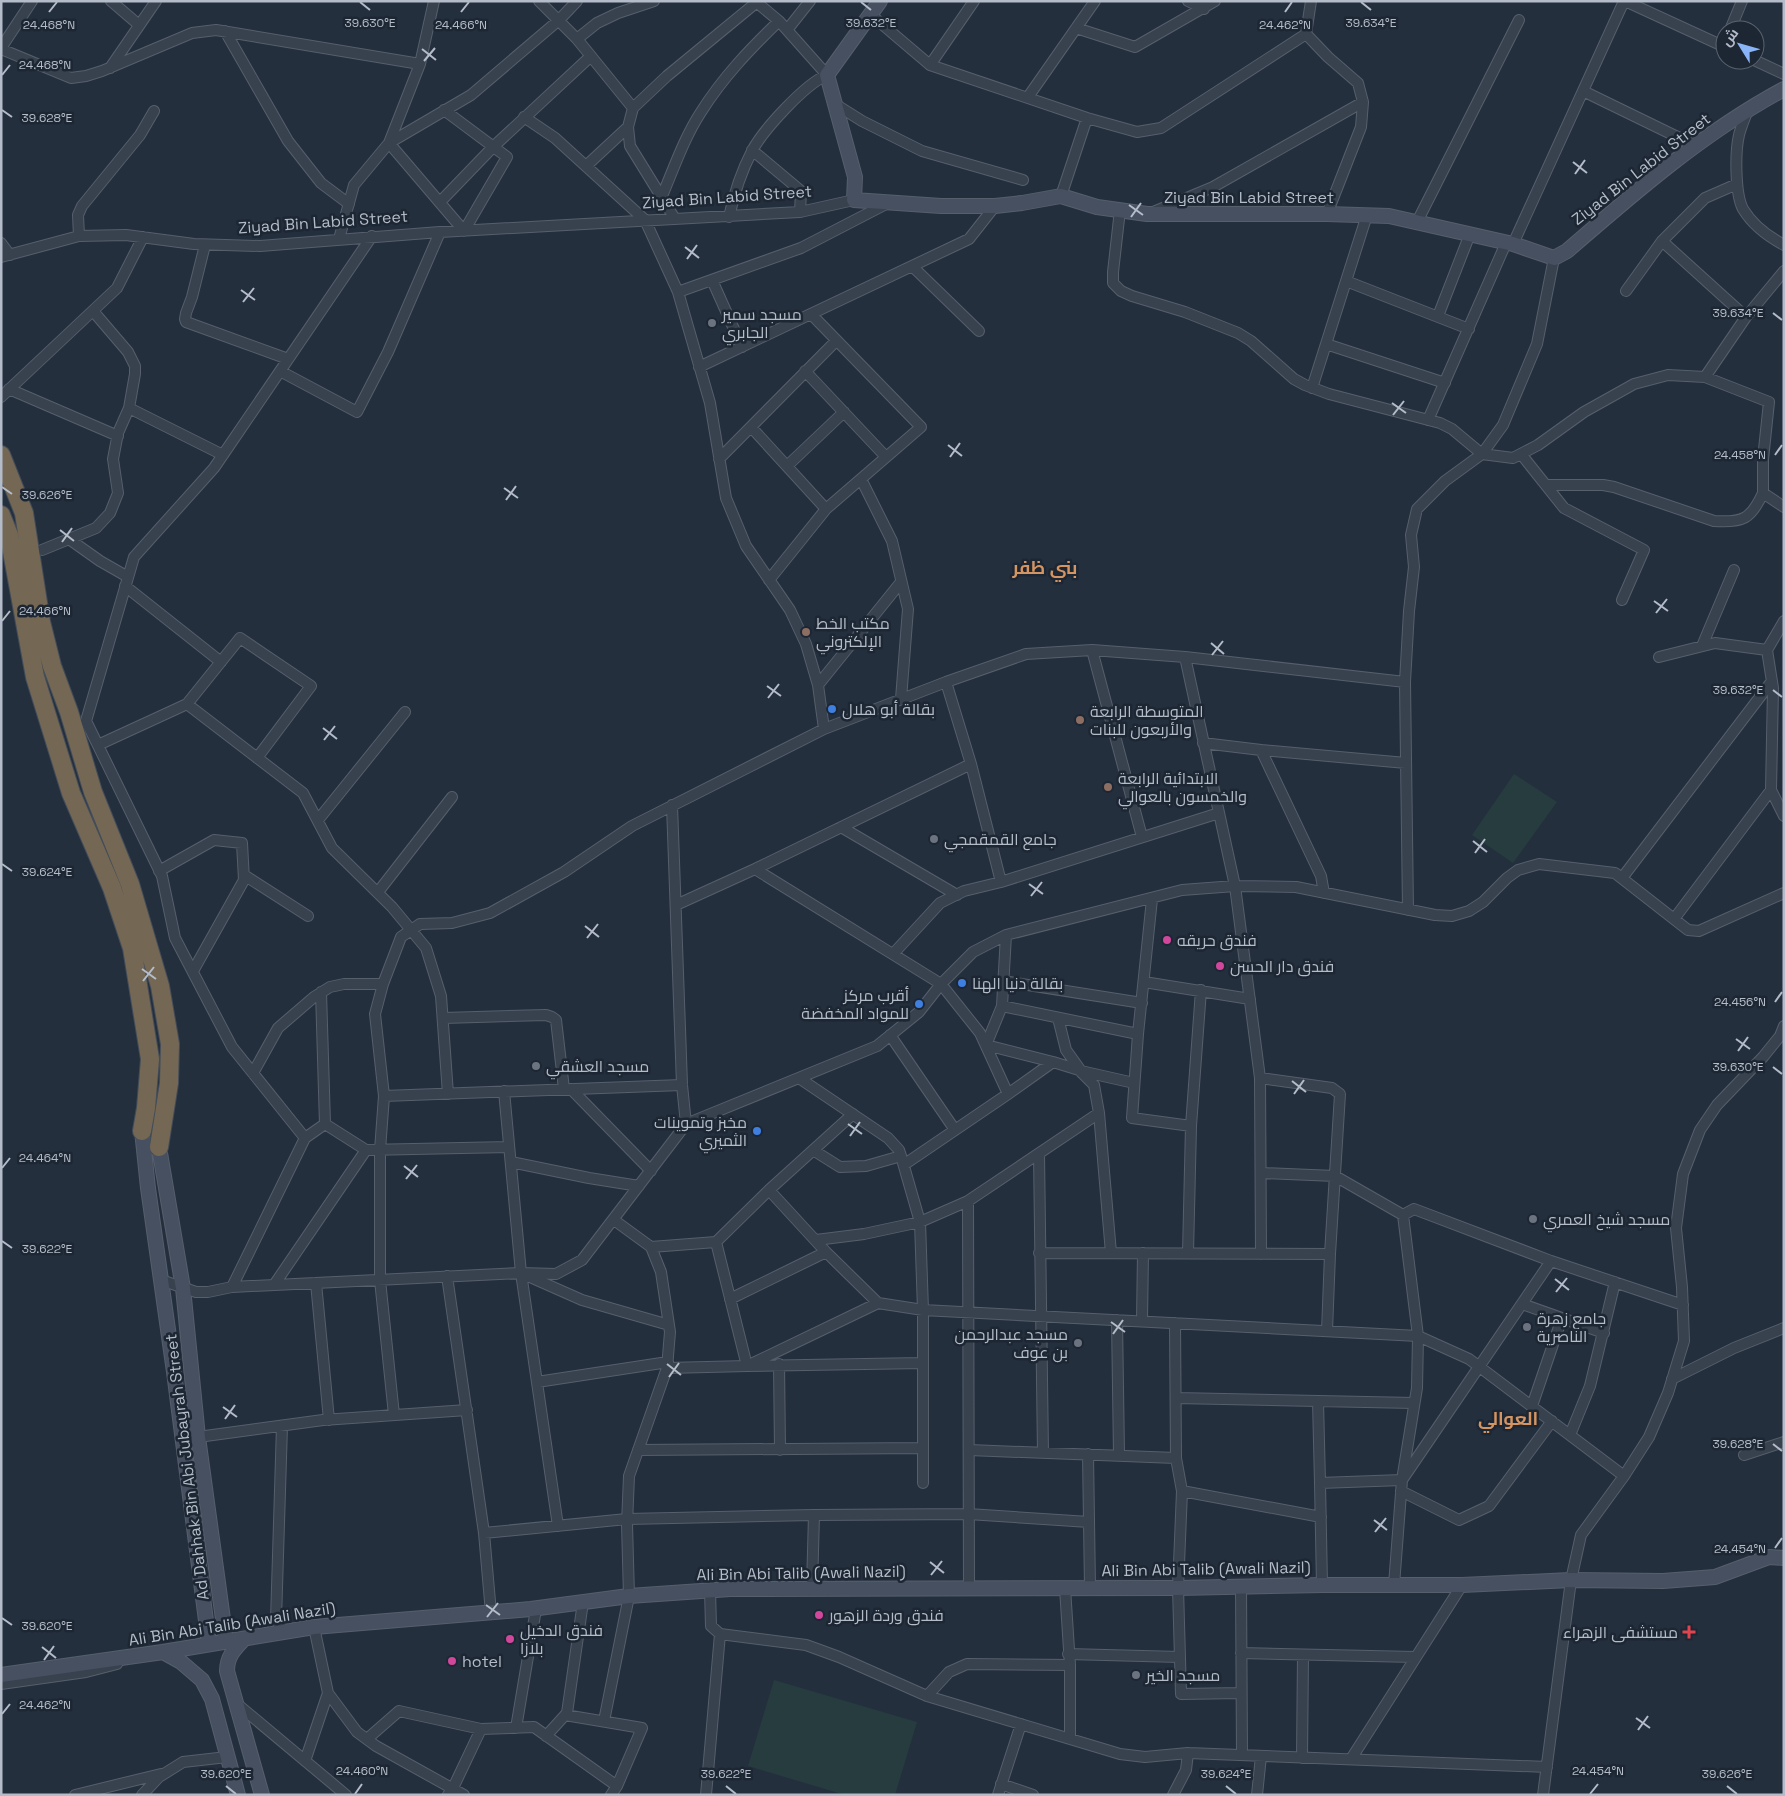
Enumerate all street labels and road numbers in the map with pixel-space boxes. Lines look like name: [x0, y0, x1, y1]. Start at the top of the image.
street label: Ziyad Bin Labid Street: [1567, 108, 1715, 230]
street label: Ziyad Bin Labid Street: [641, 181, 813, 213]
street label: Ziyad Bin Labid Street: [1164, 187, 1334, 208]
street label: Ziyad Bin Labid Street: [237, 206, 409, 238]
street label: Ad Dahhak Bin Abi Jubayrah Street: [160, 1333, 214, 1601]
street label: Ali Bin Abi Talib (Awali Nazil): [1101, 1557, 1311, 1581]
street label: Ali Bin Abi Talib (Awali Nazil): [696, 1561, 906, 1585]
street label: Ali Bin Abi Talib (Awali Nazil): [127, 1597, 337, 1651]

